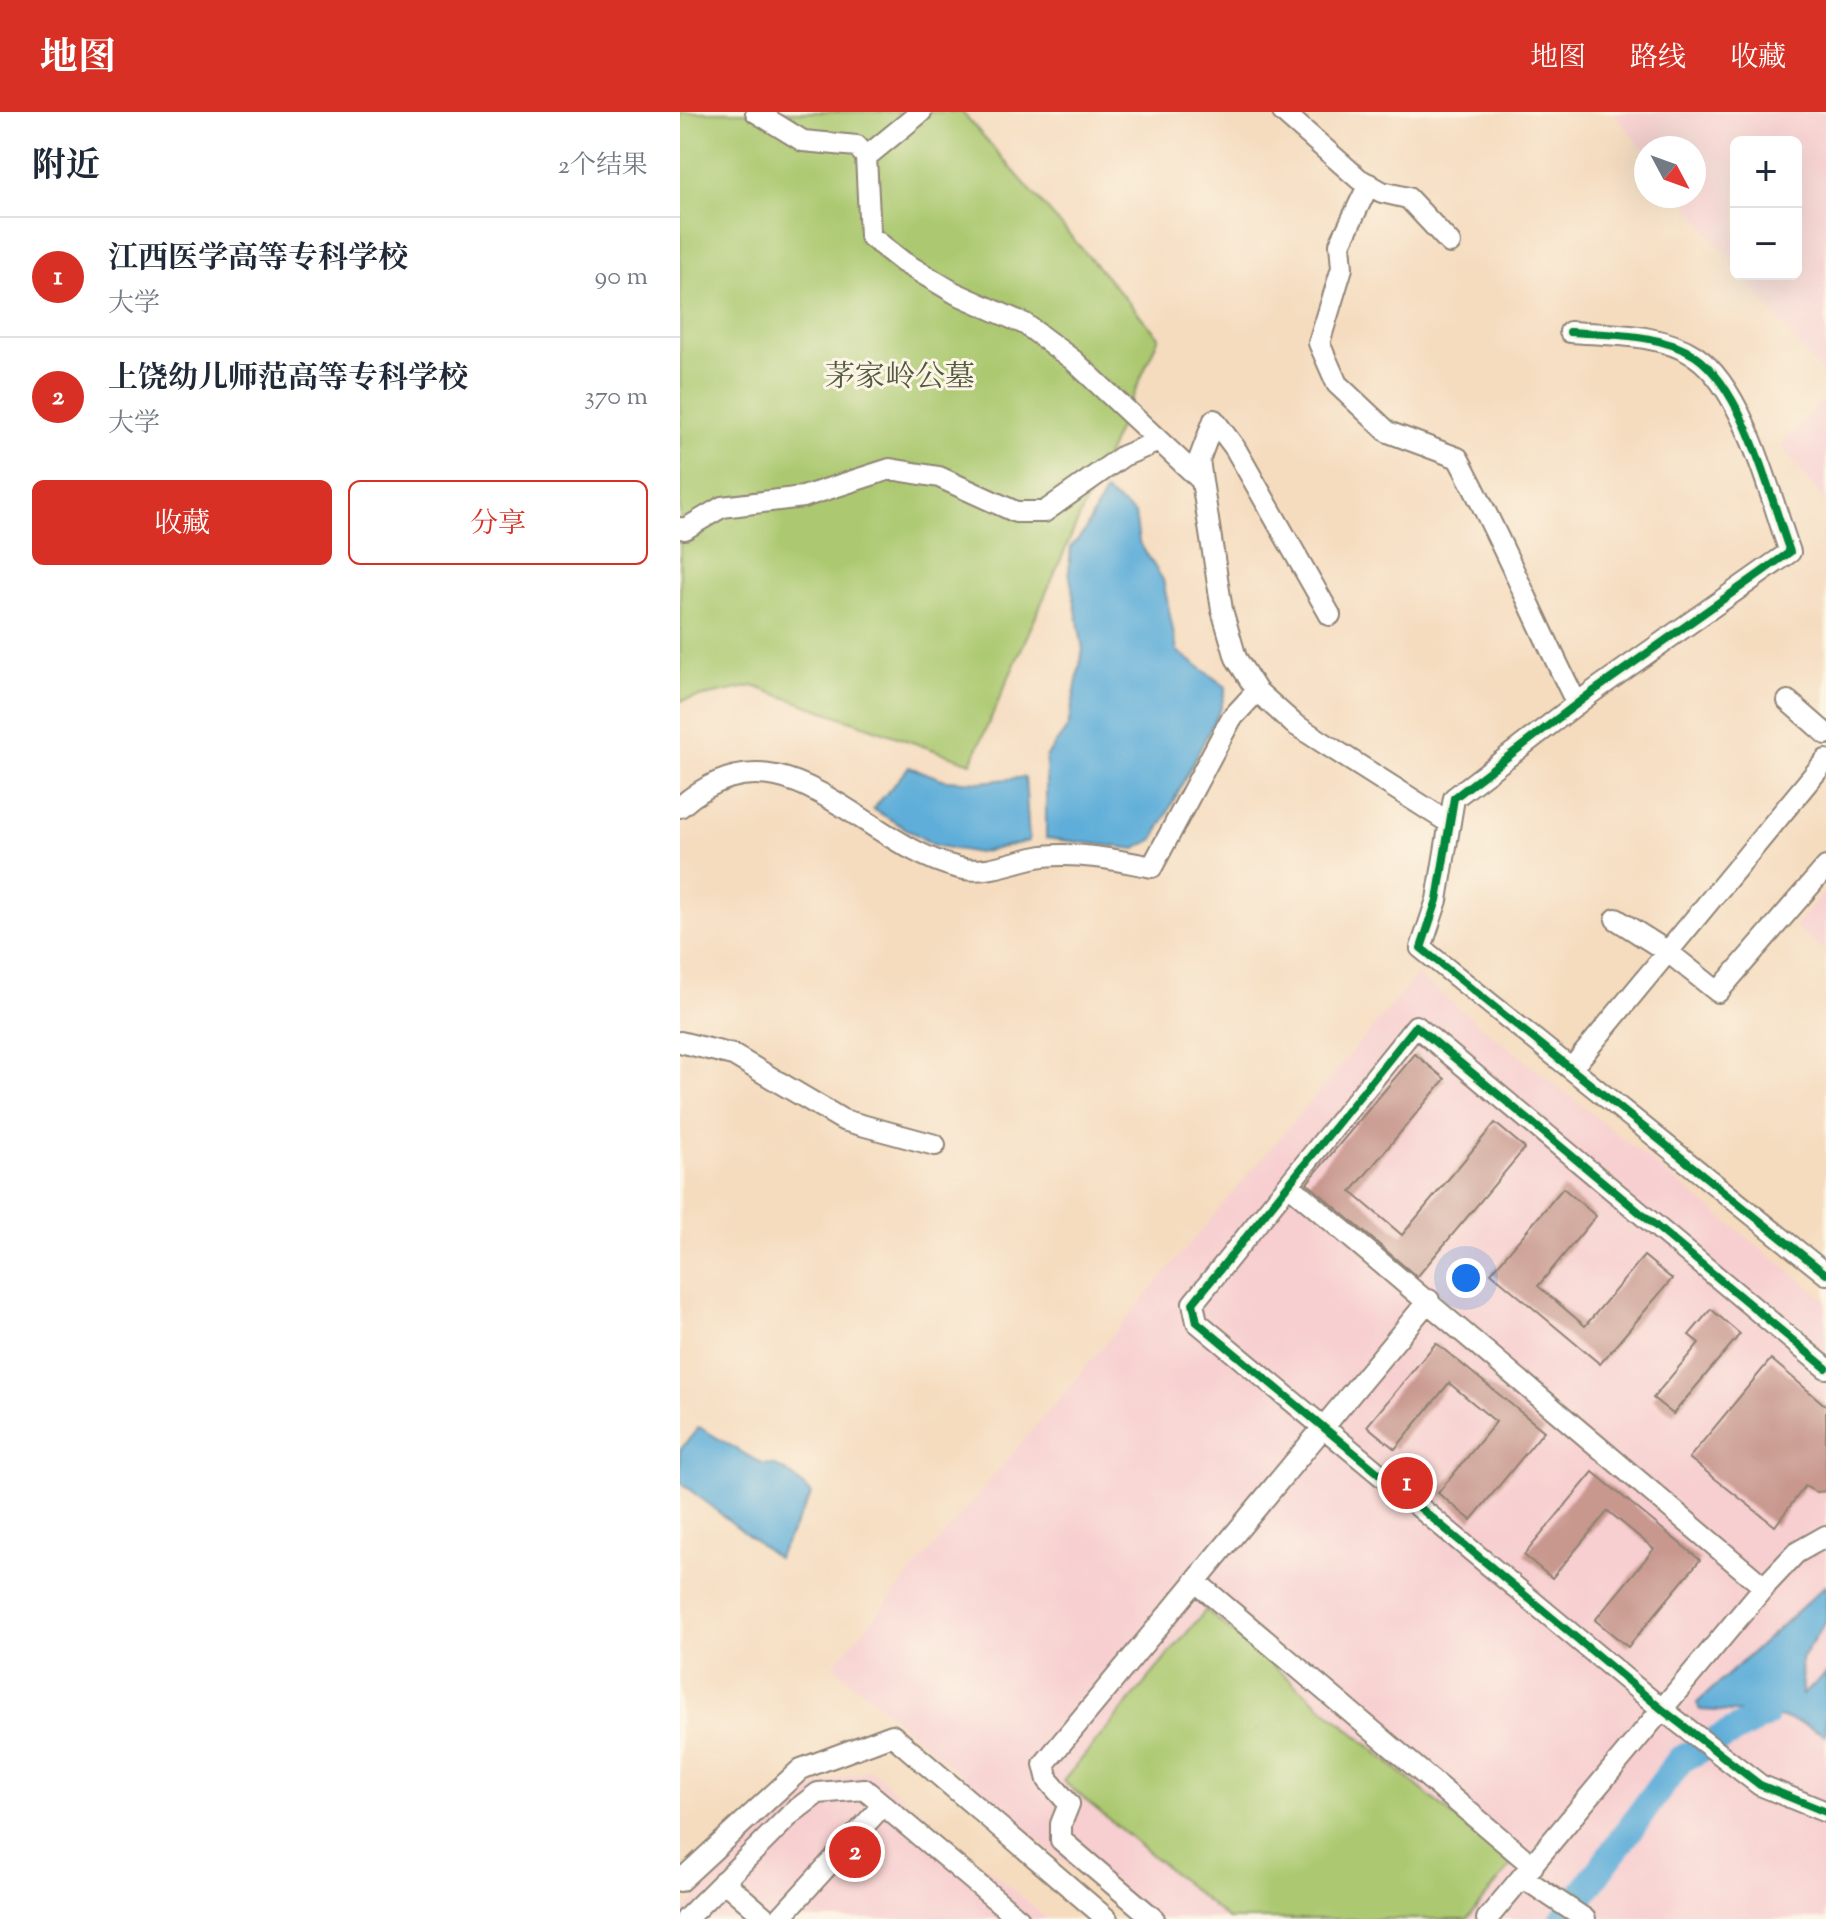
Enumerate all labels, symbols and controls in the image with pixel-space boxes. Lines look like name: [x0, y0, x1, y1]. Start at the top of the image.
text: 地图: [40, 33, 116, 87]
text: 地图: [1530, 39, 1586, 79]
text: 路线: [1630, 39, 1686, 79]
text: 收藏: [1730, 39, 1786, 79]
north arrow: [1634, 136, 1706, 208]
map controls: [1730, 136, 1802, 280]
button: +: [1730, 136, 1802, 208]
text: 附近: [32, 143, 100, 192]
text: 2个结果: [558, 148, 648, 185]
button: −: [1730, 208, 1802, 280]
text: 江西医学高等专科学校: [108, 238, 408, 281]
text: 1: [54, 259, 62, 296]
text: 90 m: [595, 259, 648, 296]
text: 大学: [108, 286, 160, 323]
park label: 茅家岭公墓: [825, 357, 975, 400]
text: 上饶幼儿师范高等专科学校: [108, 358, 468, 401]
text: 2: [52, 379, 64, 416]
text: 370 m: [584, 379, 648, 416]
text: 大学: [108, 406, 160, 443]
button: 收藏: [32, 480, 332, 565]
button: 分享: [348, 480, 648, 565]
your location: [1446, 1258, 1486, 1298]
pin: 1: [1381, 1453, 1433, 1513]
pin: 2: [829, 1822, 881, 1882]

